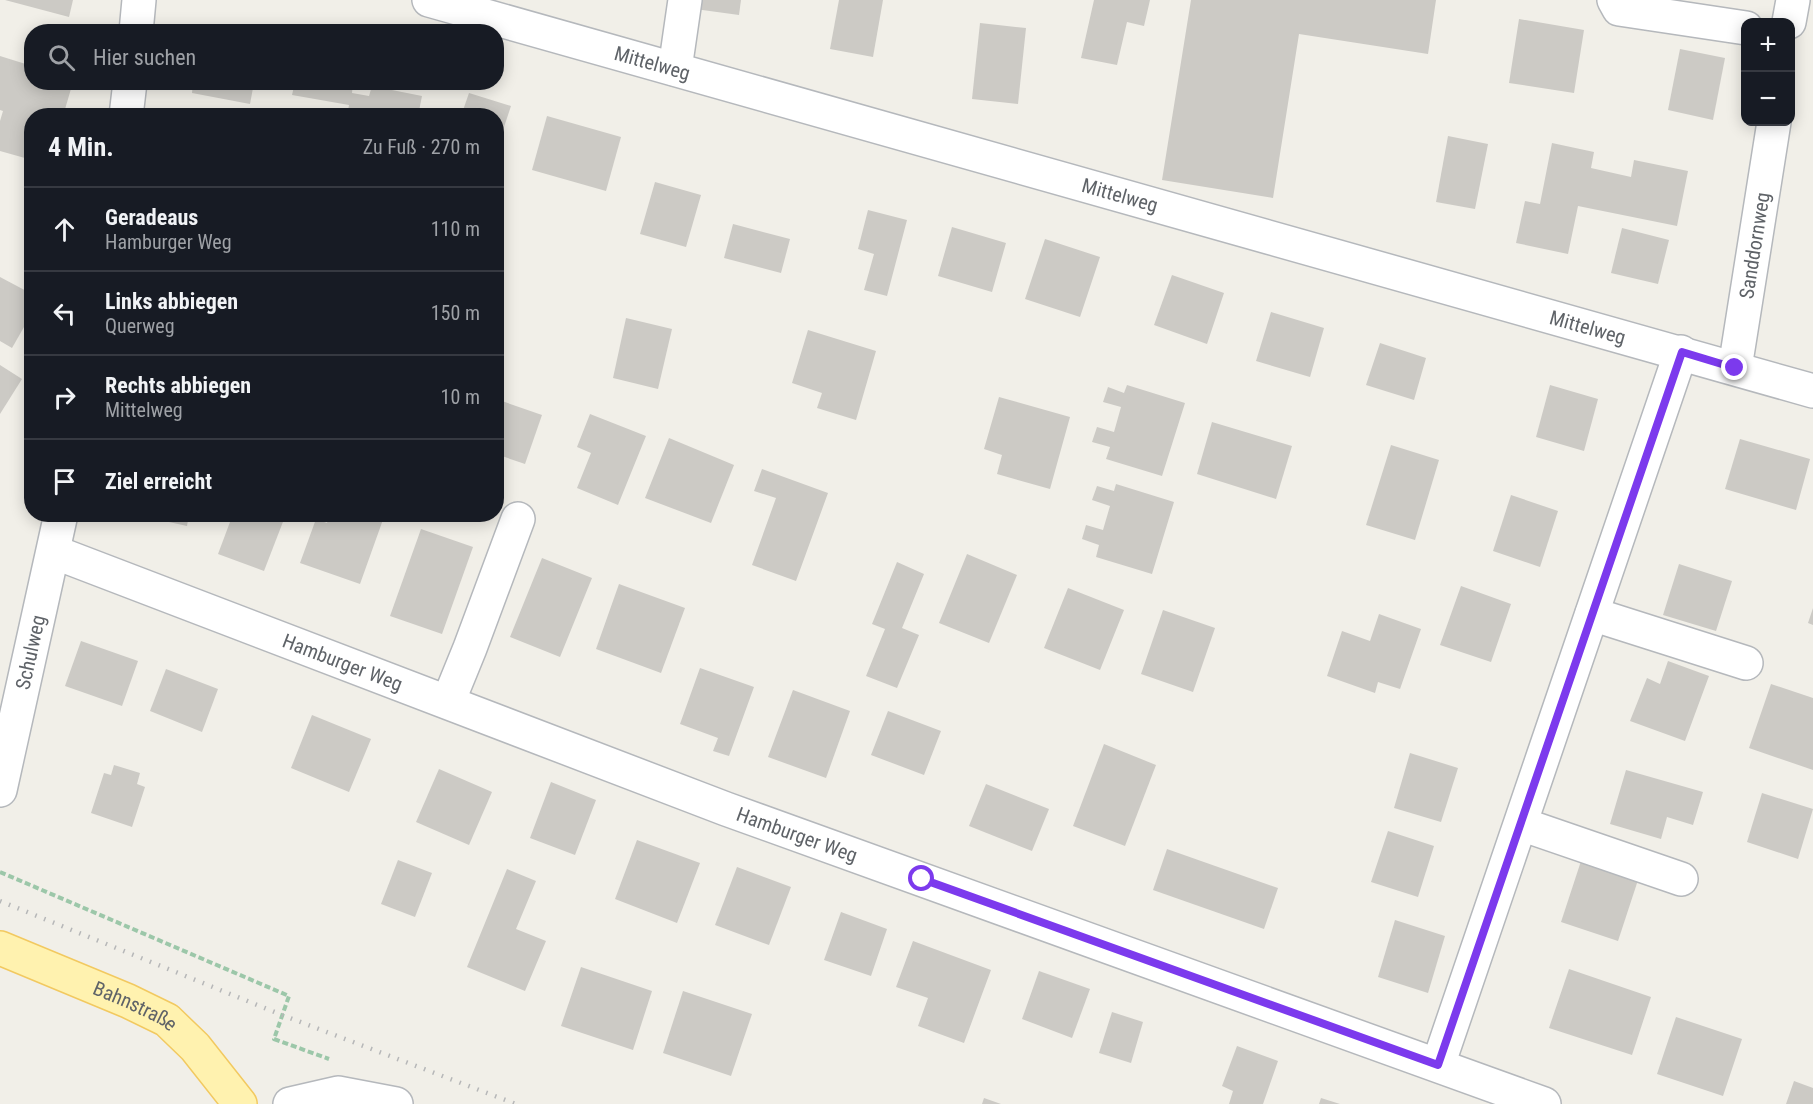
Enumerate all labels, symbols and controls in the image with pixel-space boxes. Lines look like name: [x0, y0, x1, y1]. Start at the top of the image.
map controls: [1741, 18, 1795, 126]
button: +: [1741, 18, 1795, 72]
search box: [24, 24, 504, 90]
icon: search: [45, 41, 78, 74]
street label: Mittelweg: [612, 41, 693, 85]
text: Hier suchen: [93, 45, 196, 70]
button: −: [1741, 72, 1795, 126]
text: 4 Min.: [48, 132, 114, 162]
text: Zu Fuß · 270 m: [363, 135, 480, 159]
street label: Mittelweg: [1079, 173, 1161, 217]
street label: Sanddornweg: [1734, 191, 1775, 301]
text: Geradeaus: [105, 205, 198, 230]
icon: ahead: [48, 213, 81, 246]
text: 110 m: [431, 217, 480, 241]
text: Hamburger Weg: [105, 230, 232, 254]
text: Links abbiegen: [105, 289, 238, 314]
icon: left: [48, 297, 81, 330]
text: 150 m: [431, 301, 480, 325]
street label: Mittelweg: [1547, 305, 1628, 349]
text: Querweg: [105, 314, 175, 338]
route end: [1721, 354, 1747, 380]
text: Rechts abbiegen: [105, 373, 251, 398]
icon: right: [48, 381, 81, 414]
text: 10 m: [441, 385, 480, 409]
text: Mittelweg: [105, 398, 183, 422]
icon: arrive: [48, 465, 81, 498]
text: Ziel erreicht: [105, 469, 212, 494]
street label: Schulweg: [11, 613, 50, 692]
street label: Hamburger Weg: [279, 629, 406, 696]
street label: Hamburger Weg: [733, 802, 861, 867]
route start: [908, 865, 934, 891]
street label: Bahnstraße: [90, 976, 183, 1036]

